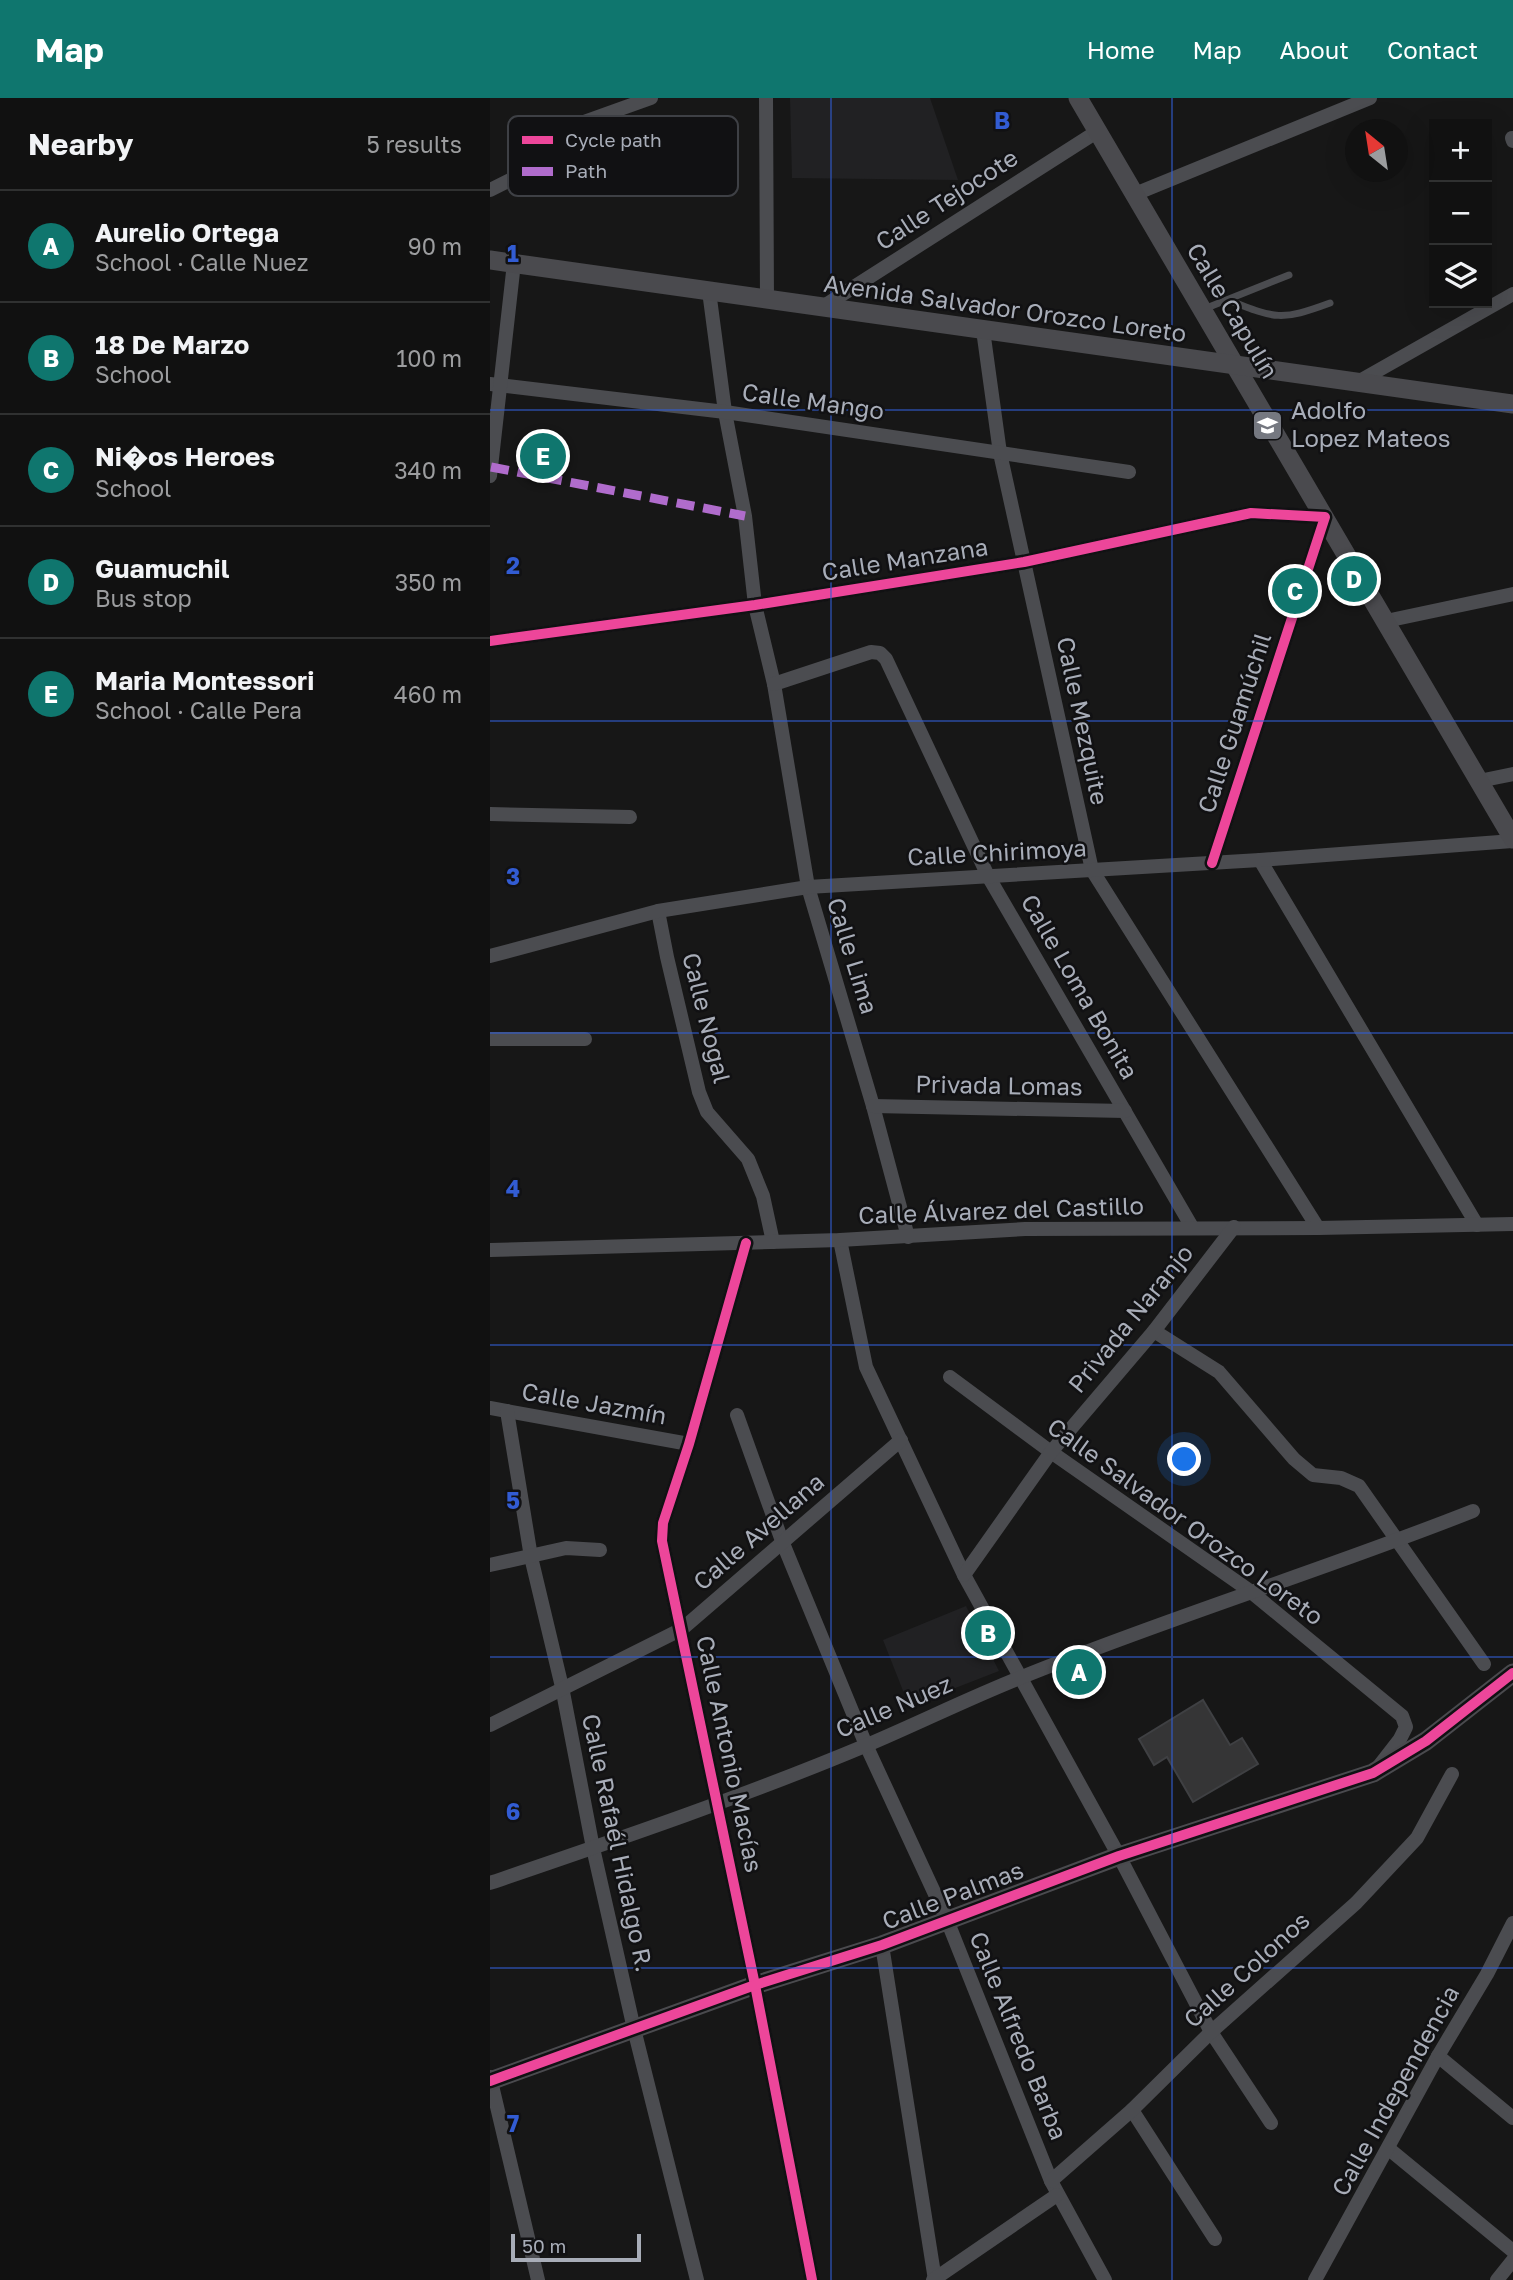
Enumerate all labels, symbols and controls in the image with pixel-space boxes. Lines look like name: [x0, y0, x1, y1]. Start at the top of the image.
text: Map: [35, 30, 104, 69]
text: Home: [1087, 35, 1155, 64]
text: Map: [1193, 35, 1242, 64]
text: About: [1280, 35, 1349, 64]
text: Contact: [1387, 35, 1478, 64]
text: B: [994, 106, 1010, 134]
legend: [508, 116, 738, 196]
north arrow: [1345, 119, 1408, 182]
map controls: [1429, 119, 1492, 308]
button: +: [1429, 119, 1492, 182]
text: Nearby: [28, 126, 133, 162]
text: Cycle path: [565, 128, 662, 151]
text: 5 results: [366, 130, 462, 158]
street label: Calle Tejocote: [870, 142, 1023, 255]
text: Path: [565, 159, 607, 182]
button: −: [1429, 182, 1492, 245]
text: Aurelio Ortega: [95, 217, 279, 248]
text: A: [43, 232, 59, 260]
text: 90 m: [408, 232, 462, 260]
street label: Calle Capulín: [1181, 237, 1285, 383]
text: 1: [507, 239, 519, 267]
button: layers: [1429, 245, 1492, 308]
text: School · Calle Nuez: [95, 248, 308, 276]
street label: Avenida Salvador Orozco Loreto: [822, 268, 1188, 347]
text: 18 De Marzo: [95, 329, 249, 360]
text: B: [43, 344, 59, 372]
text: 100 m: [396, 344, 462, 372]
text: School: [95, 360, 171, 388]
street label: Calle Mango: [740, 376, 886, 425]
place label: Adolfo Lopez Mateos: [1291, 395, 1450, 452]
school or university icon: Adolfo Lopez Mateos: [1251, 408, 1285, 442]
pin: E: [520, 430, 566, 482]
text: Ni�os Heroes: [95, 441, 275, 472]
text: C: [43, 456, 59, 484]
text: 340 m: [394, 456, 462, 484]
text: School: [95, 474, 171, 502]
street label: Calle Manzana: [820, 531, 990, 586]
text: 2: [506, 551, 520, 579]
text: Guamuchil: [95, 553, 229, 584]
pin: D: [1331, 553, 1377, 605]
pin: C: [1272, 565, 1318, 617]
text: D: [43, 568, 59, 596]
text: 350 m: [395, 568, 462, 596]
text: Bus stop: [95, 584, 192, 612]
street label: Calle Guamúchil: [1191, 629, 1276, 816]
street label: Calle Mezquite: [1052, 634, 1115, 807]
text: Maria Montessori: [95, 665, 314, 696]
text: E: [44, 680, 58, 708]
text: 460 m: [394, 680, 462, 708]
text: School · Calle Pera: [95, 696, 302, 724]
street label: Calle Chirimoya: [906, 832, 1087, 871]
text: 3: [506, 862, 520, 890]
street label: Calle Loma Bonita: [1016, 889, 1145, 1084]
street label: Calle Lima: [822, 894, 885, 1017]
street label: Calle Nogal: [677, 949, 738, 1086]
street label: Privada Lomas: [915, 1069, 1083, 1100]
text: 4: [506, 1174, 520, 1202]
street label: Calle Álvarez del Castillo: [858, 1190, 1144, 1229]
street label: Privada Naranjo: [1061, 1238, 1198, 1398]
street label: Calle Jazmín: [520, 1376, 669, 1430]
street label: Calle Salvador Orozco Loreto: [1042, 1411, 1329, 1631]
your location: [1167, 1442, 1201, 1476]
street label: Calle Avellana: [687, 1466, 829, 1596]
text: 5: [506, 1486, 520, 1514]
pin: B: [965, 1607, 1011, 1659]
street label: Calle Antonio Macías: [691, 1633, 770, 1875]
pin: A: [1056, 1646, 1102, 1698]
street label: Calle Nuez: [831, 1668, 956, 1743]
street label: Calle Rafaél Hidalgo R.: [577, 1711, 660, 1974]
text: 6: [506, 1797, 520, 1825]
street label: Calle Palmas: [878, 1854, 1027, 1935]
street label: Calle Colonos: [1177, 1905, 1315, 2033]
street label: Calle Alfredo Barba: [964, 1927, 1074, 2144]
street label: Calle Independencia: [1325, 1980, 1465, 2200]
text: 7: [507, 2109, 519, 2137]
scale bar: [511, 2231, 640, 2263]
text: 50 m: [522, 2234, 566, 2257]

